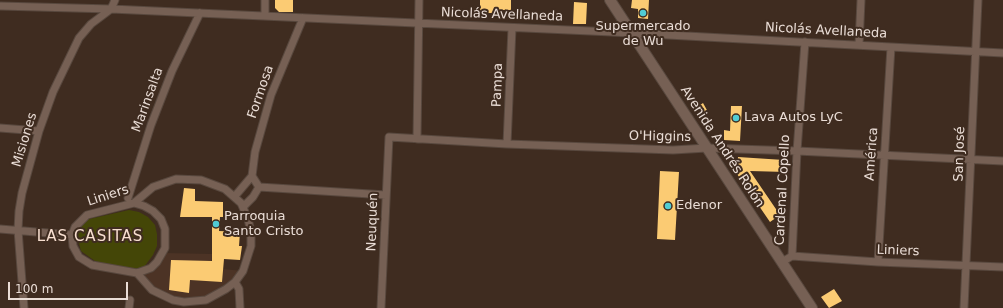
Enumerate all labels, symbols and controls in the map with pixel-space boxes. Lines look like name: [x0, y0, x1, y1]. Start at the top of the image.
street label: Nicolás Avellaneda: [441, 5, 563, 25]
marker: Supermercado de Wu: [638, 8, 648, 18]
place label: Supermercado de Wu: [596, 19, 690, 50]
street label: Nicolás Avellaneda: [764, 20, 888, 42]
street label: Formosa: [245, 63, 277, 121]
street label: Pampa: [489, 63, 507, 107]
street label: Marinsalta: [129, 65, 167, 135]
street label: Avenida Andrés Rolón: [677, 83, 767, 211]
place label: Lava Autos LyC: [744, 110, 843, 126]
street label: Misiones: [9, 111, 41, 169]
marker: Lava Autos LyC: [731, 113, 741, 123]
street label: San José: [951, 126, 969, 182]
street label: América: [862, 127, 882, 181]
street label: O'Higgins: [629, 129, 691, 145]
street label: Cardenal Copello: [772, 134, 794, 246]
street label: Liniers: [85, 182, 131, 210]
street label: Neuquén: [364, 192, 382, 252]
place label: Edenor: [676, 198, 722, 214]
marker: Edenor: [663, 201, 673, 211]
place label: Parroquia Santo Cristo: [224, 209, 303, 240]
marker: Parroquia Santo Cristo: [211, 219, 221, 229]
district label: LAS CASITAS: [37, 228, 143, 246]
street label: Liniers: [876, 242, 920, 260]
scale bar: [10, 274, 130, 300]
text: 100 m: [15, 282, 53, 296]

